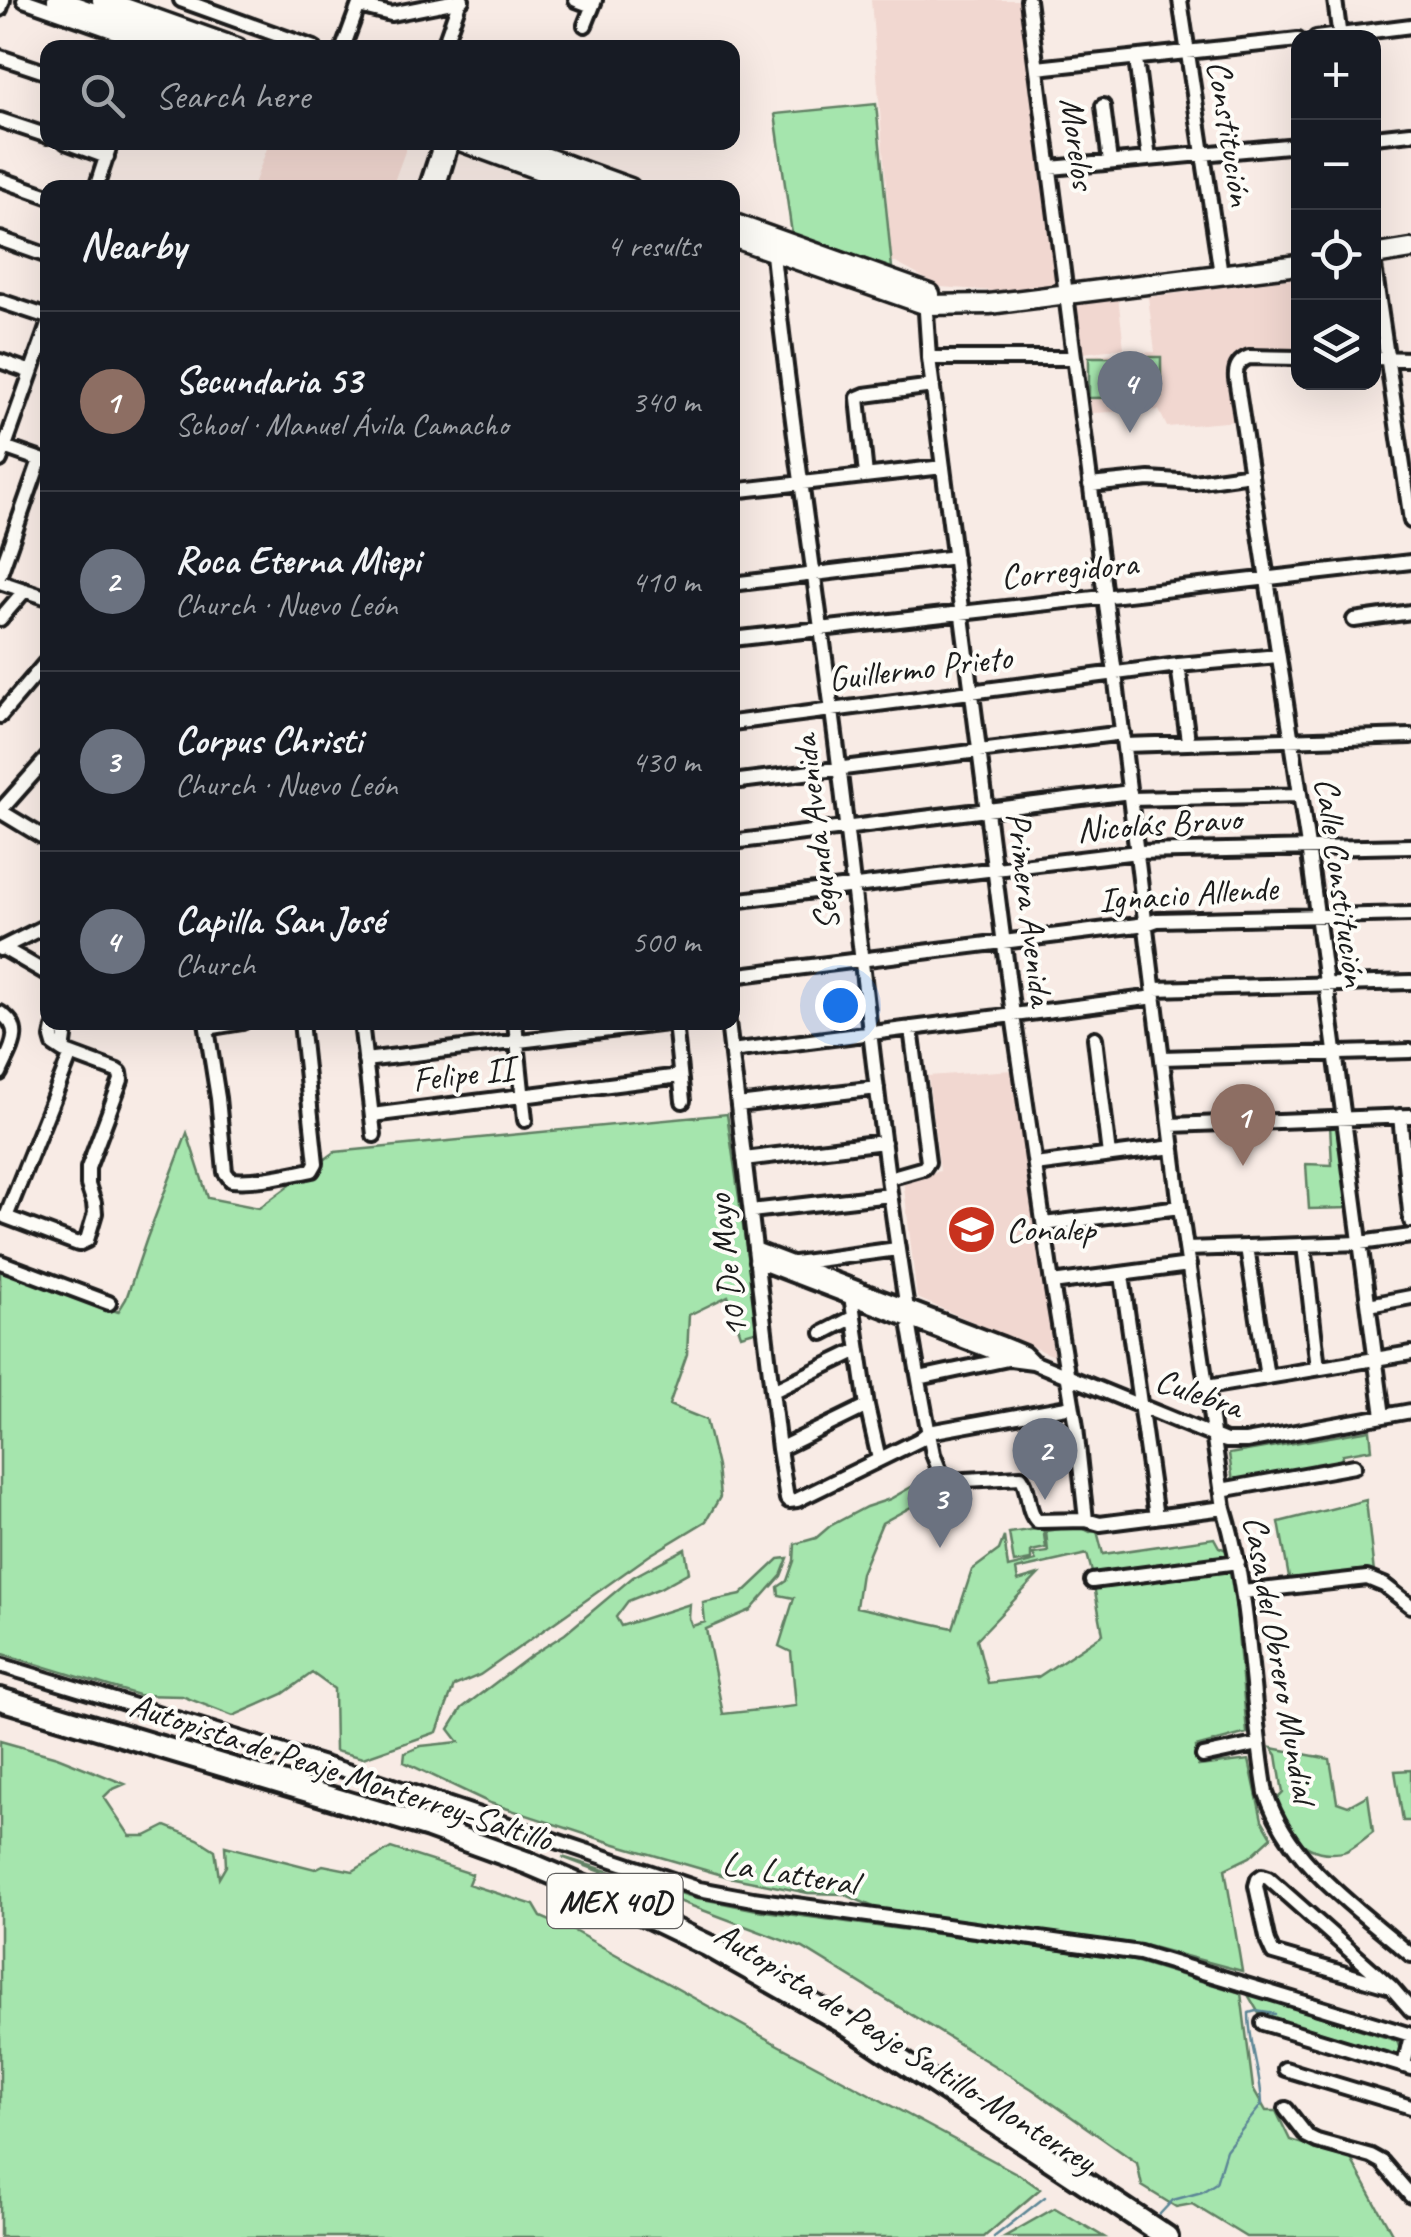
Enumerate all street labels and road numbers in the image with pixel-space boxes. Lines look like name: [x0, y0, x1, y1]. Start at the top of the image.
street label: Constitución: [1196, 57, 1264, 210]
street label: Morelos: [1049, 94, 1107, 195]
street label: Corregidora: [998, 540, 1142, 600]
street label: Guillermo Prieto: [826, 634, 1016, 702]
street label: Segunda Avenida: [781, 730, 850, 933]
street label: Calle Constitución: [1304, 775, 1378, 990]
street label: Nicolás Bravo: [1075, 796, 1246, 852]
street label: Primera Avenida: [996, 810, 1065, 1011]
street label: Ignacio Allende: [1097, 865, 1282, 923]
street label: Felipe II: [410, 1045, 523, 1103]
street label: 10 De Mayo: [696, 1190, 758, 1340]
street label: Culebra: [1150, 1357, 1251, 1430]
street label: Casa del Obrero Mundial: [1233, 1512, 1328, 1812]
street label: Autopista de Peaje Monterrey-Saltillo: [124, 1682, 559, 1862]
street label: La Latteral: [719, 1840, 867, 1907]
road number: MEX 40D: [548, 1874, 682, 1928]
street label: Autopista de Peaje Saltillo-Monterrey: [706, 1911, 1105, 2184]

